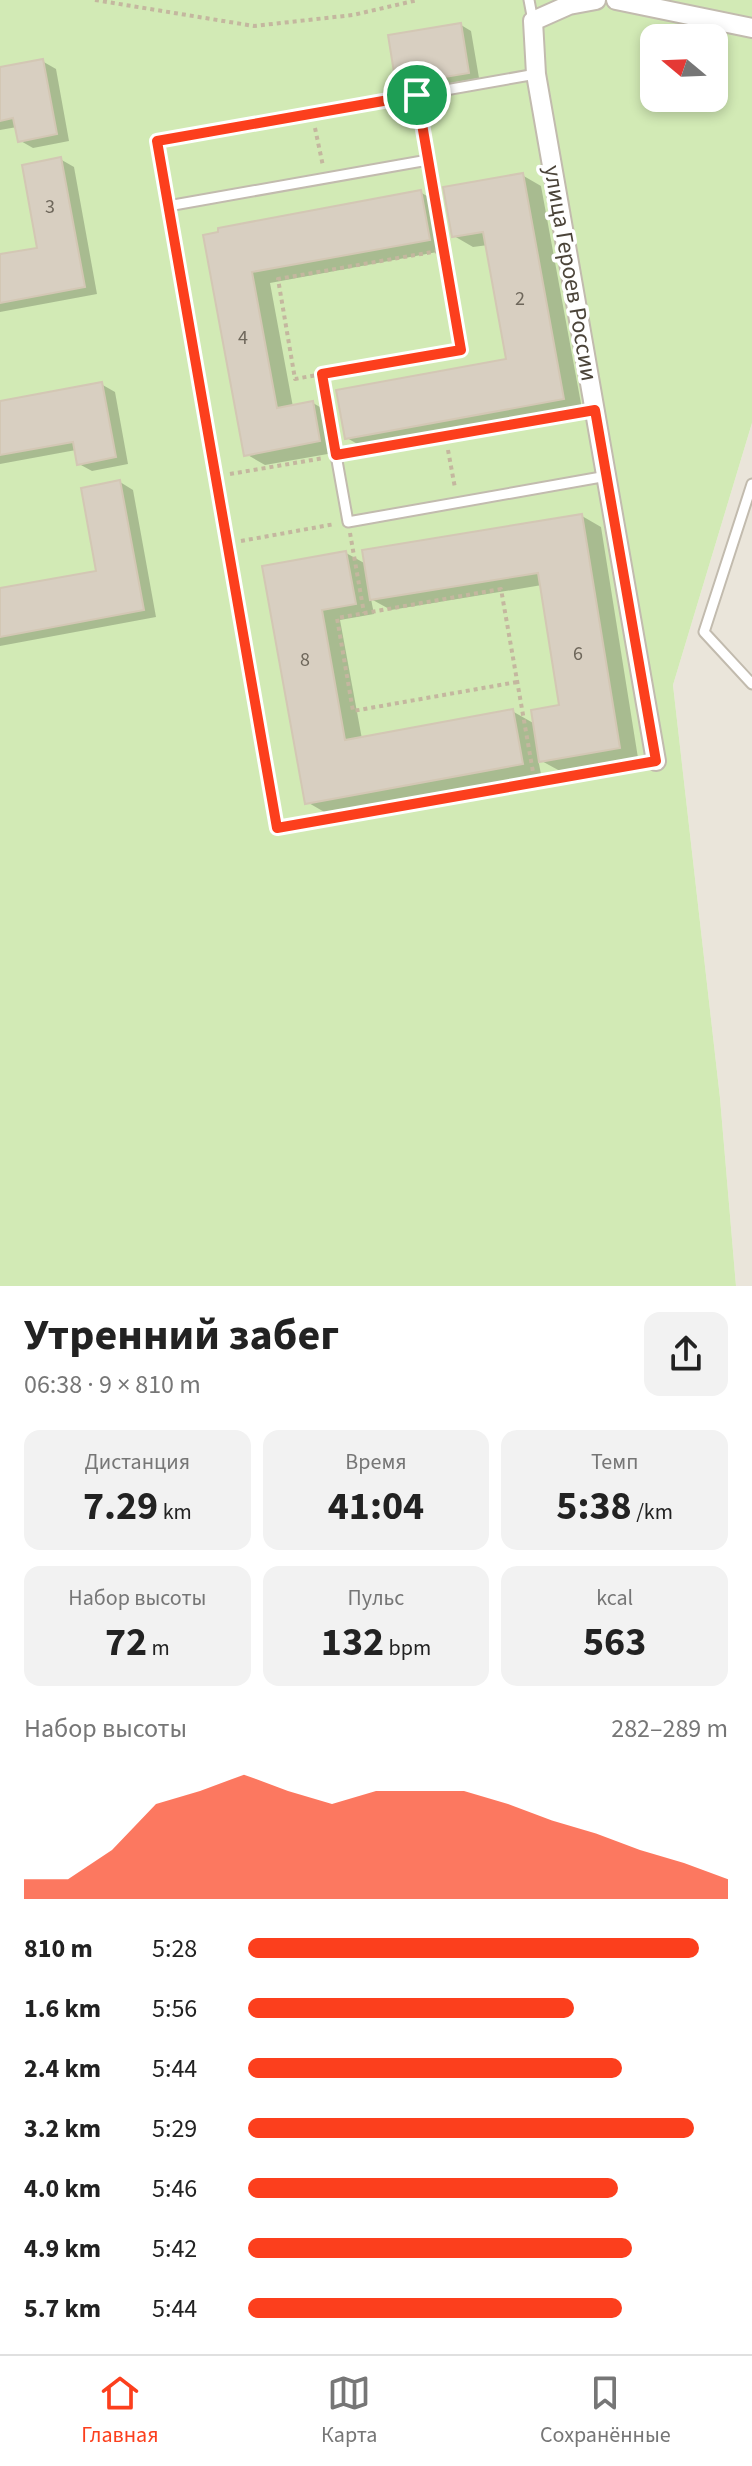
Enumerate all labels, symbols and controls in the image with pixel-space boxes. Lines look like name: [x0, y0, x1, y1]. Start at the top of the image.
north arrow: [640, 24, 728, 112]
map controls: [640, 24, 728, 112]
pin: [383, 61, 451, 129]
icon: arrive: [395, 73, 439, 117]
street label: улица Героев России: [534, 162, 607, 384]
house number: 3: [45, 193, 55, 221]
house number: 2: [515, 285, 525, 313]
house number: 4: [238, 324, 248, 352]
house number: 6: [573, 640, 583, 668]
house number: 8: [300, 646, 310, 674]
text: Утренний забег: [24, 1304, 339, 1367]
button: share: [644, 1312, 728, 1396]
text: 06:38 · 9 × 810 m: [24, 1366, 201, 1403]
text: Дистанция: [85, 1446, 190, 1478]
text: Время: [345, 1446, 407, 1478]
text: Темп: [591, 1446, 638, 1478]
text: 7.29: [83, 1478, 158, 1535]
text: 41:04: [328, 1478, 424, 1535]
text: 5:38: [556, 1478, 632, 1535]
text: km: [158, 1496, 192, 1528]
text: /km: [632, 1496, 673, 1528]
text: Набор высоты: [68, 1582, 206, 1614]
text: Пульс: [348, 1582, 404, 1614]
text: kcal: [596, 1582, 633, 1614]
text: 72: [105, 1614, 147, 1671]
text: 132: [321, 1614, 384, 1671]
text: 563: [583, 1614, 646, 1671]
text: m: [147, 1632, 170, 1664]
text: bpm: [384, 1632, 431, 1664]
text: Набор высоты: [24, 1710, 187, 1747]
text: 282–289 m: [611, 1710, 728, 1747]
text: 810 m: [24, 1930, 93, 1967]
text: 5:28: [152, 1930, 197, 1967]
text: 1.6 km: [24, 1990, 101, 2027]
text: 5:56: [152, 1990, 197, 2027]
text: 2.4 km: [24, 2050, 101, 2087]
text: 5:44: [152, 2050, 197, 2087]
text: 3.2 km: [24, 2110, 101, 2147]
text: 5:29: [152, 2110, 197, 2147]
text: 4.0 km: [24, 2170, 101, 2207]
text: 5:46: [152, 2170, 197, 2207]
text: 4.9 km: [24, 2230, 101, 2267]
text: 5:42: [152, 2230, 197, 2267]
text: 5.7 km: [24, 2290, 101, 2327]
text: 5:44: [152, 2290, 197, 2327]
tab: Главная: [81, 2371, 159, 2451]
tab: Карта: [321, 2371, 377, 2451]
tab: Сохранённые: [540, 2371, 671, 2451]

